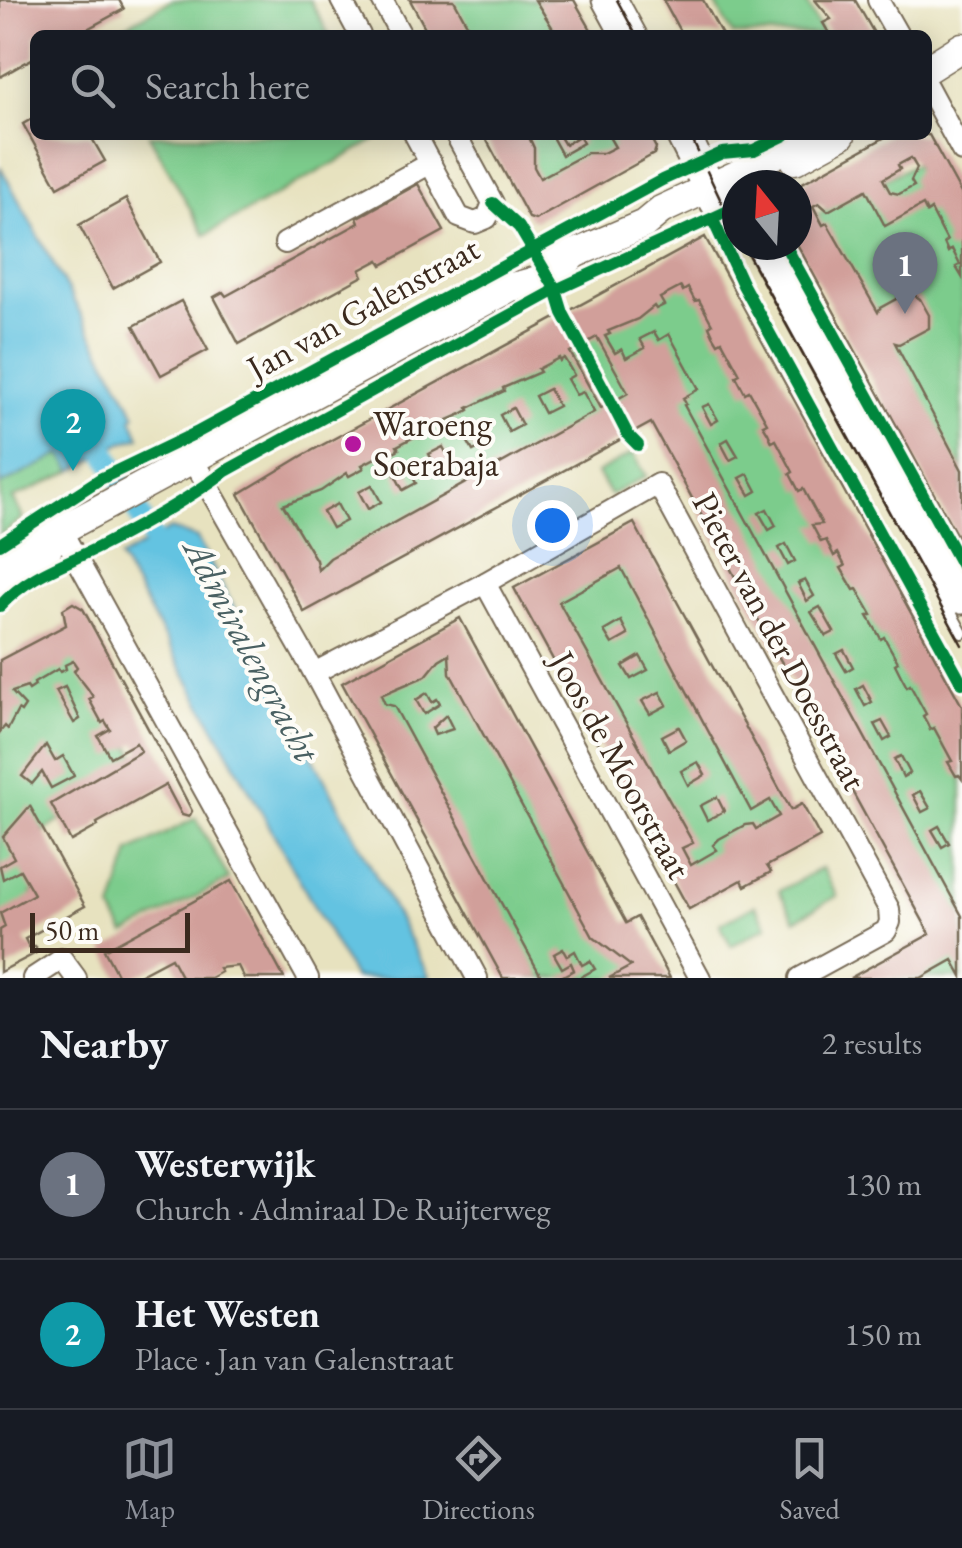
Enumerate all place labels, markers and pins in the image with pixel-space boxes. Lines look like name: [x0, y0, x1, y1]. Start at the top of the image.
pin: 1: [872, 232, 938, 314]
pin: 2: [40, 388, 106, 471]
place label: Waroeng Soerabaja: [373, 401, 499, 486]
marker: Waroeng Soerabaja: [342, 433, 364, 455]

